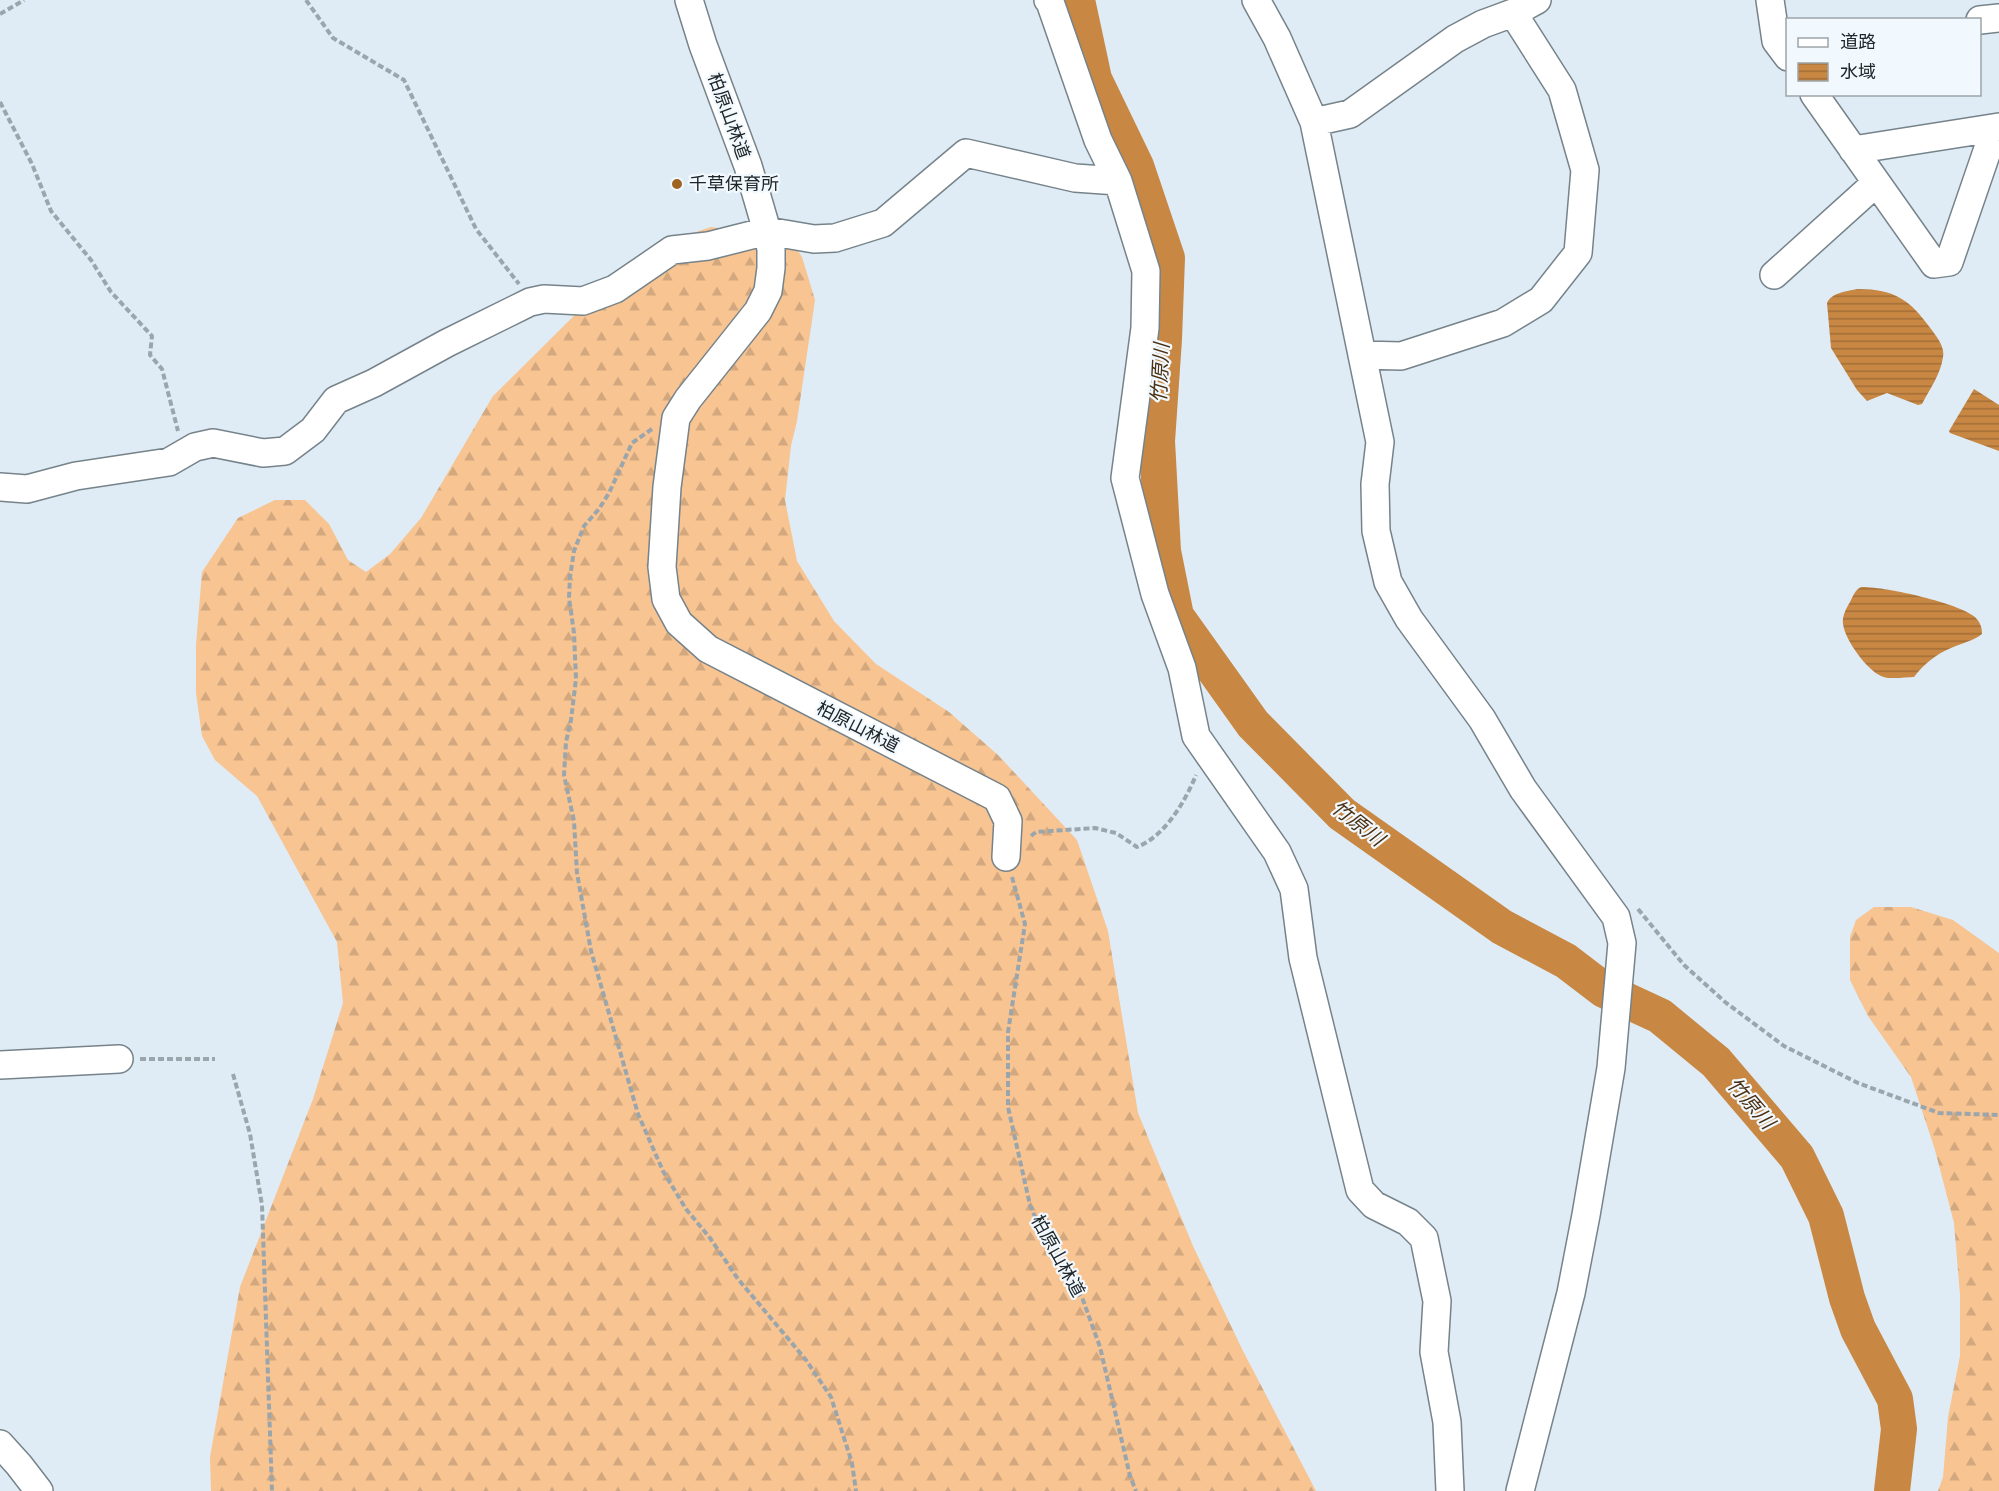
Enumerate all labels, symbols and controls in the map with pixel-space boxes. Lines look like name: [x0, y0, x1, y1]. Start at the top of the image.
legend: [1786, 18, 1981, 96]
text: 道路: [1840, 30, 1876, 53]
text: 水域: [1840, 60, 1876, 83]
street label: 柏原山林道: [703, 70, 756, 162]
place label: 千草保育所: [689, 172, 779, 195]
marker: 千草保育所: [670, 177, 684, 191]
water label: 竹原川: [1144, 340, 1175, 404]
street label: 柏原山林道: [813, 696, 904, 757]
water label: 竹原川: [1326, 793, 1392, 853]
water label: 竹原川: [1722, 1071, 1783, 1136]
street label: 柏原山林道: [1027, 1211, 1090, 1301]

